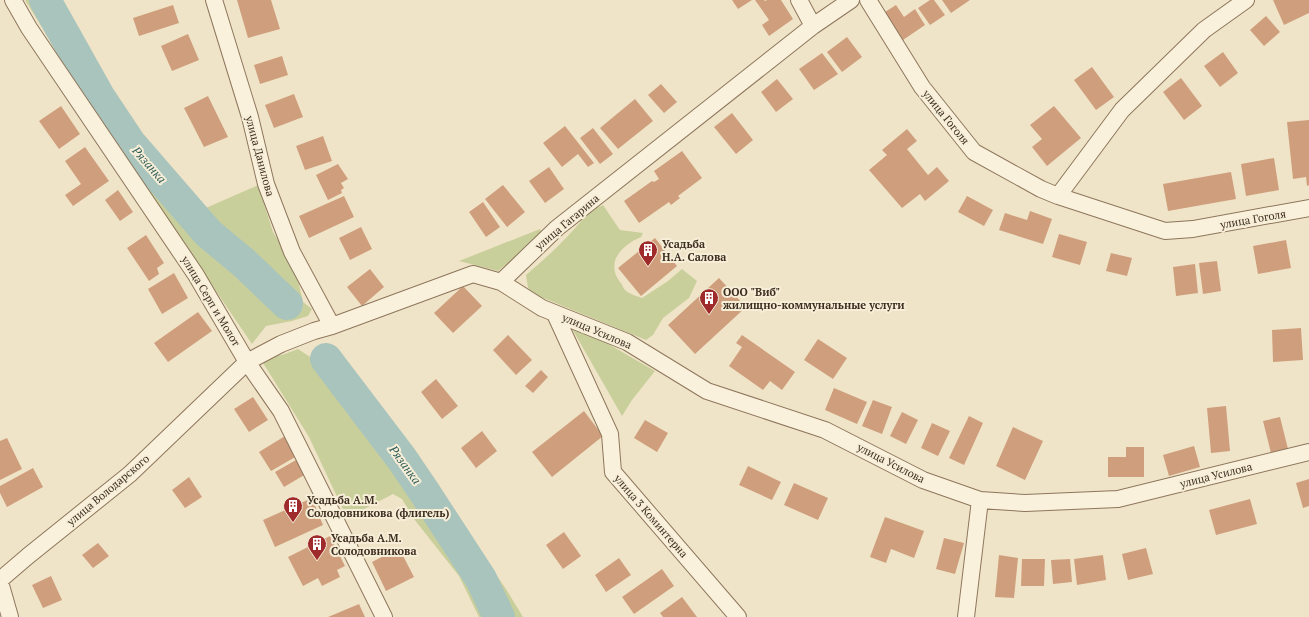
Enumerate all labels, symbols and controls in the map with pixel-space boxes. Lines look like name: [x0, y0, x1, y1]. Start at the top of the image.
street label: улица Гоголя: [919, 86, 972, 147]
street label: улица Данилова: [242, 113, 278, 198]
water label: Рязанка: [129, 142, 169, 186]
street label: улица Гагарина: [531, 191, 602, 254]
street label: улица Гоголя: [1218, 206, 1287, 232]
place label: Усадьба Н.А. Салова: [662, 237, 726, 264]
building icon: Усадьба Н.А. Салова: [637, 239, 659, 267]
street label: улица Серп и Молот: [178, 252, 244, 349]
place label: ООО "Виб" жилищно-коммунальные услуги: [723, 285, 905, 312]
building icon: ООО "Виб" жилищно-коммунальные услуги: [698, 287, 720, 315]
street label: улица Усилова: [559, 310, 634, 352]
street label: улица Усилова: [854, 439, 928, 486]
water label: Рязанка: [386, 442, 424, 487]
street label: улица Володарского: [63, 451, 152, 529]
street label: улица Усилова: [1177, 459, 1254, 491]
street label: улица 3 Коминтерна: [610, 471, 691, 561]
place label: Усадьба А.М. Солодовникова (флигель): [307, 493, 449, 520]
building icon: Усадьба А.М. Солодовникова (флигель): [282, 495, 304, 523]
place label: Усадьба А.М. Солодовникова: [331, 531, 417, 558]
building icon: Усадьба А.М. Солодовникова: [306, 533, 328, 561]

